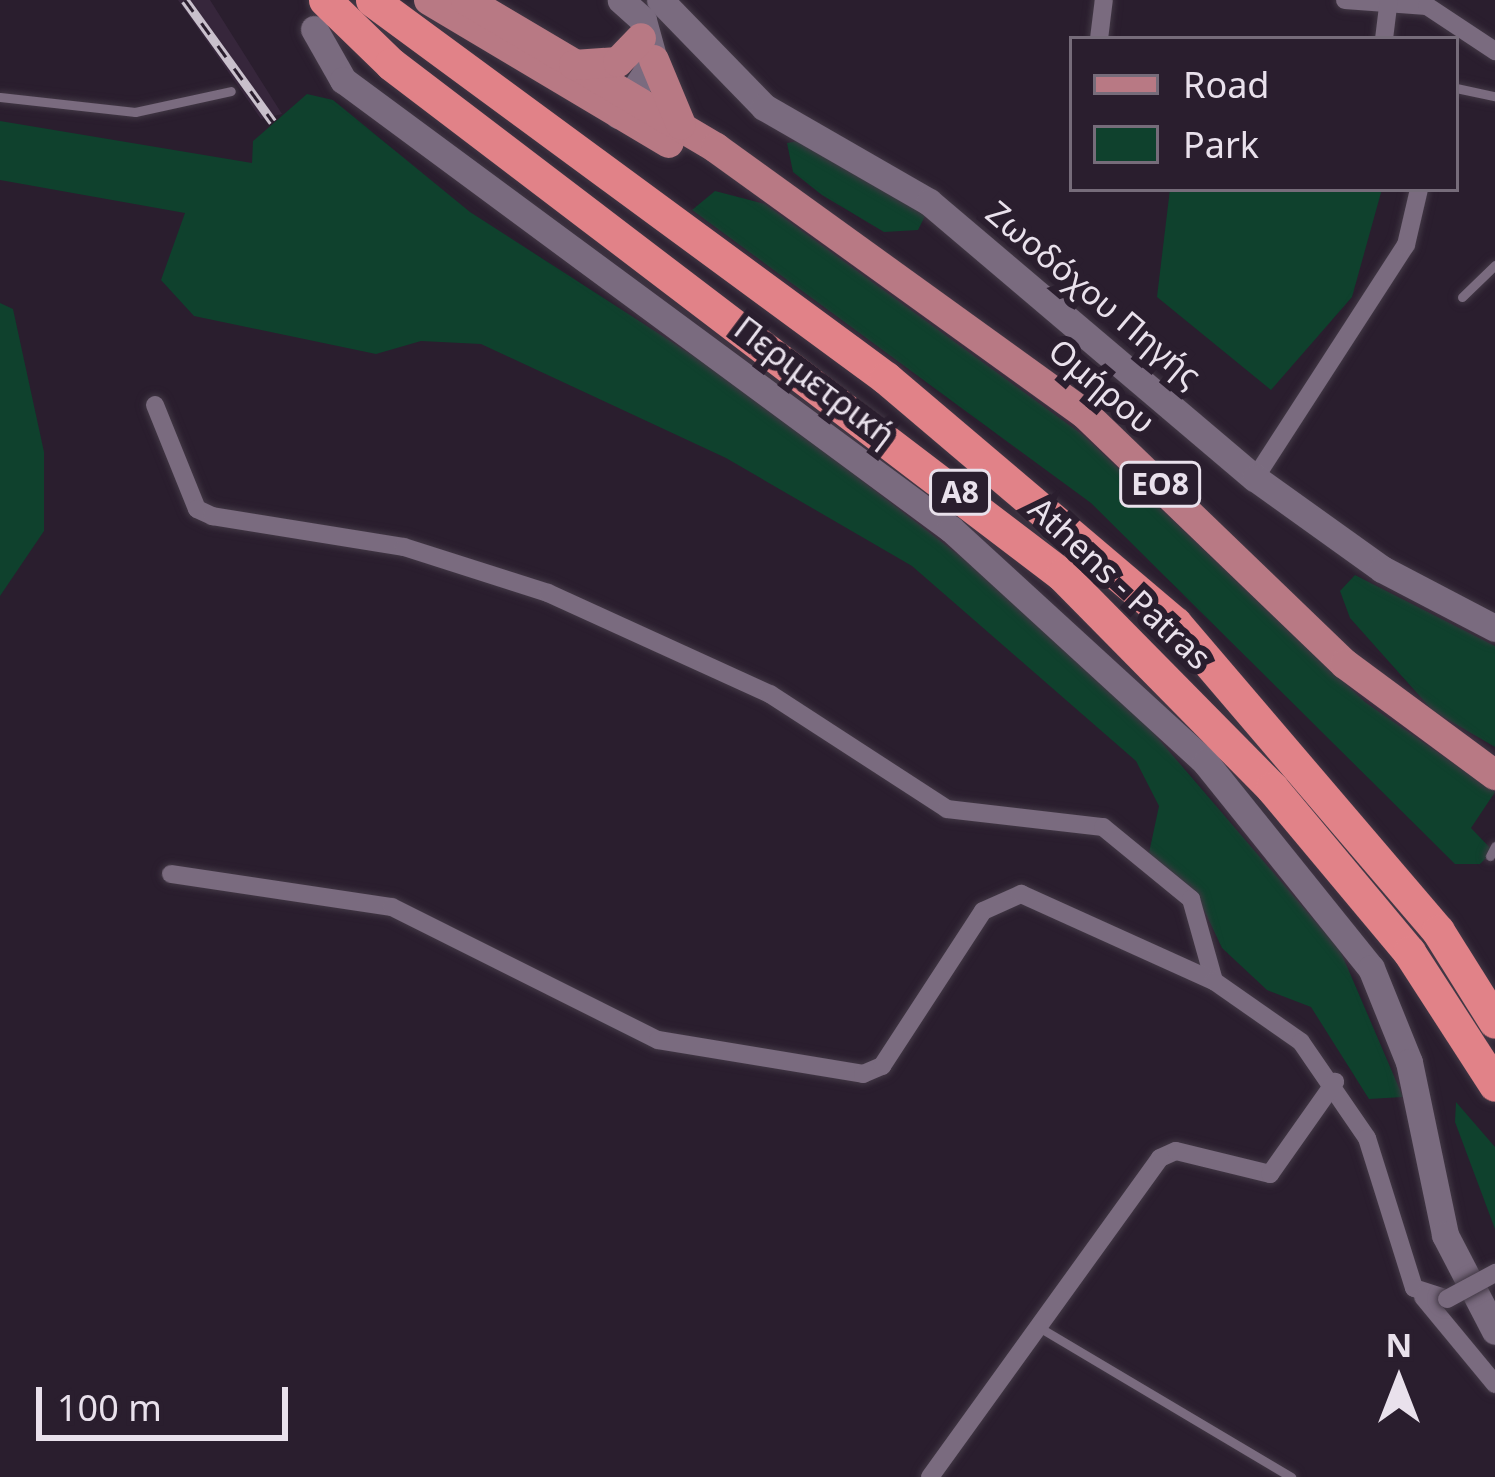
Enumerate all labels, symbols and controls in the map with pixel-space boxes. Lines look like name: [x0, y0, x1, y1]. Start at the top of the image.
legend: [1069, 36, 1459, 192]
text: Road: [1183, 60, 1270, 109]
text: Park: [1183, 120, 1259, 169]
street label: Ζωοδόχου Πηγής: [979, 193, 1209, 395]
street label: Περιμετρική: [727, 308, 903, 454]
street label: Ομήρου: [1041, 330, 1163, 442]
road number: ΕΟ8: [1118, 460, 1202, 508]
road number: Α8: [927, 468, 993, 516]
street label: Athens - Patras: [1021, 489, 1219, 677]
north arrow: [1339, 1321, 1459, 1441]
text: N: [1386, 1322, 1412, 1367]
scale bar: [42, 1363, 294, 1437]
text: 100 m: [57, 1383, 162, 1432]

